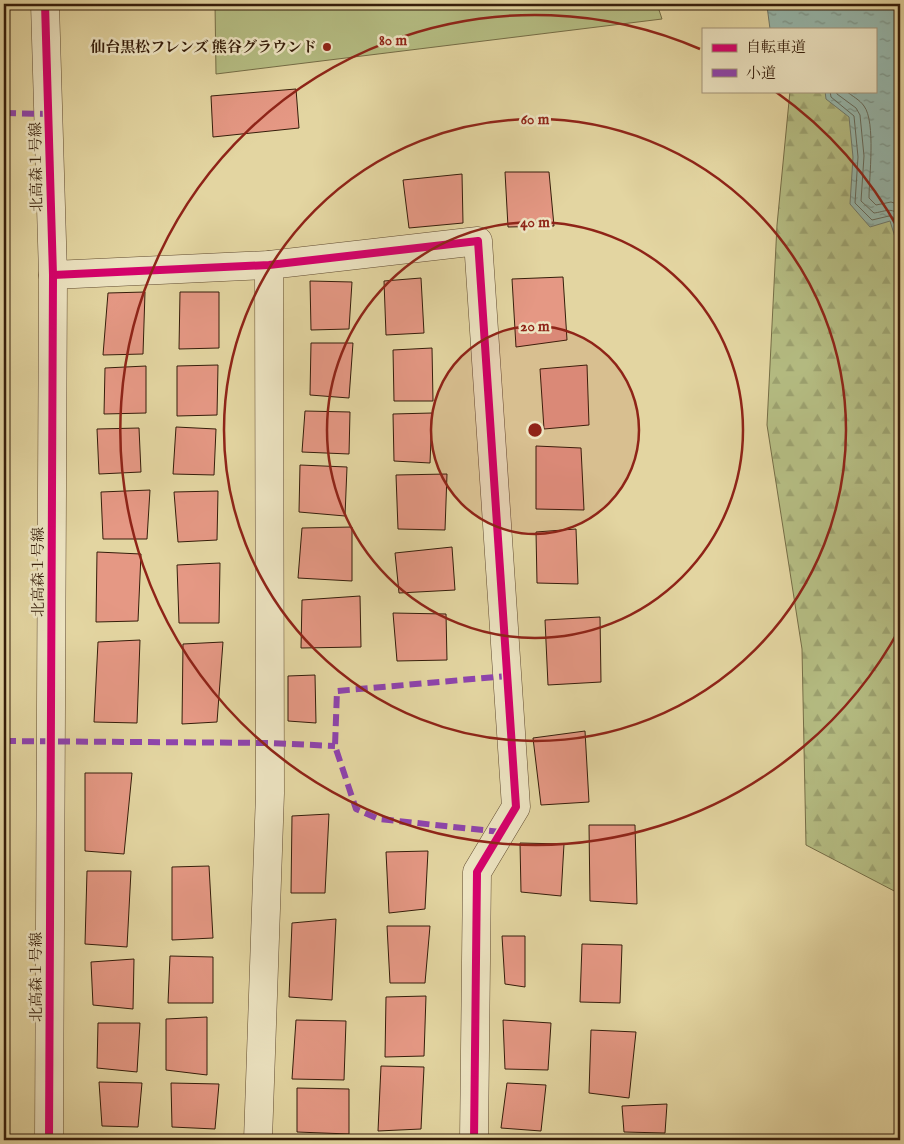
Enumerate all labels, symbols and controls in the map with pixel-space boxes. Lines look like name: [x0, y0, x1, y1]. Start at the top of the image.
legend: [702, 28, 876, 92]
text: 80 m: [379, 31, 407, 50]
place label: 仙台黒松フレンズ 熊谷グラウンド: [90, 38, 317, 57]
text: 自転車道: [746, 38, 806, 57]
marker: 仙台黒松フレンズ 熊谷グラウンド: [321, 41, 333, 53]
text: 小道: [746, 64, 776, 83]
text: 60 m: [521, 110, 550, 129]
street label: 北高森１号線: [26, 122, 47, 212]
text: 40 m: [520, 213, 550, 232]
text: 20 m: [520, 317, 550, 336]
centre of rings: [526, 421, 544, 439]
street label: 北高森１号線: [29, 527, 48, 617]
street label: 北高森１号線: [27, 932, 46, 1022]

